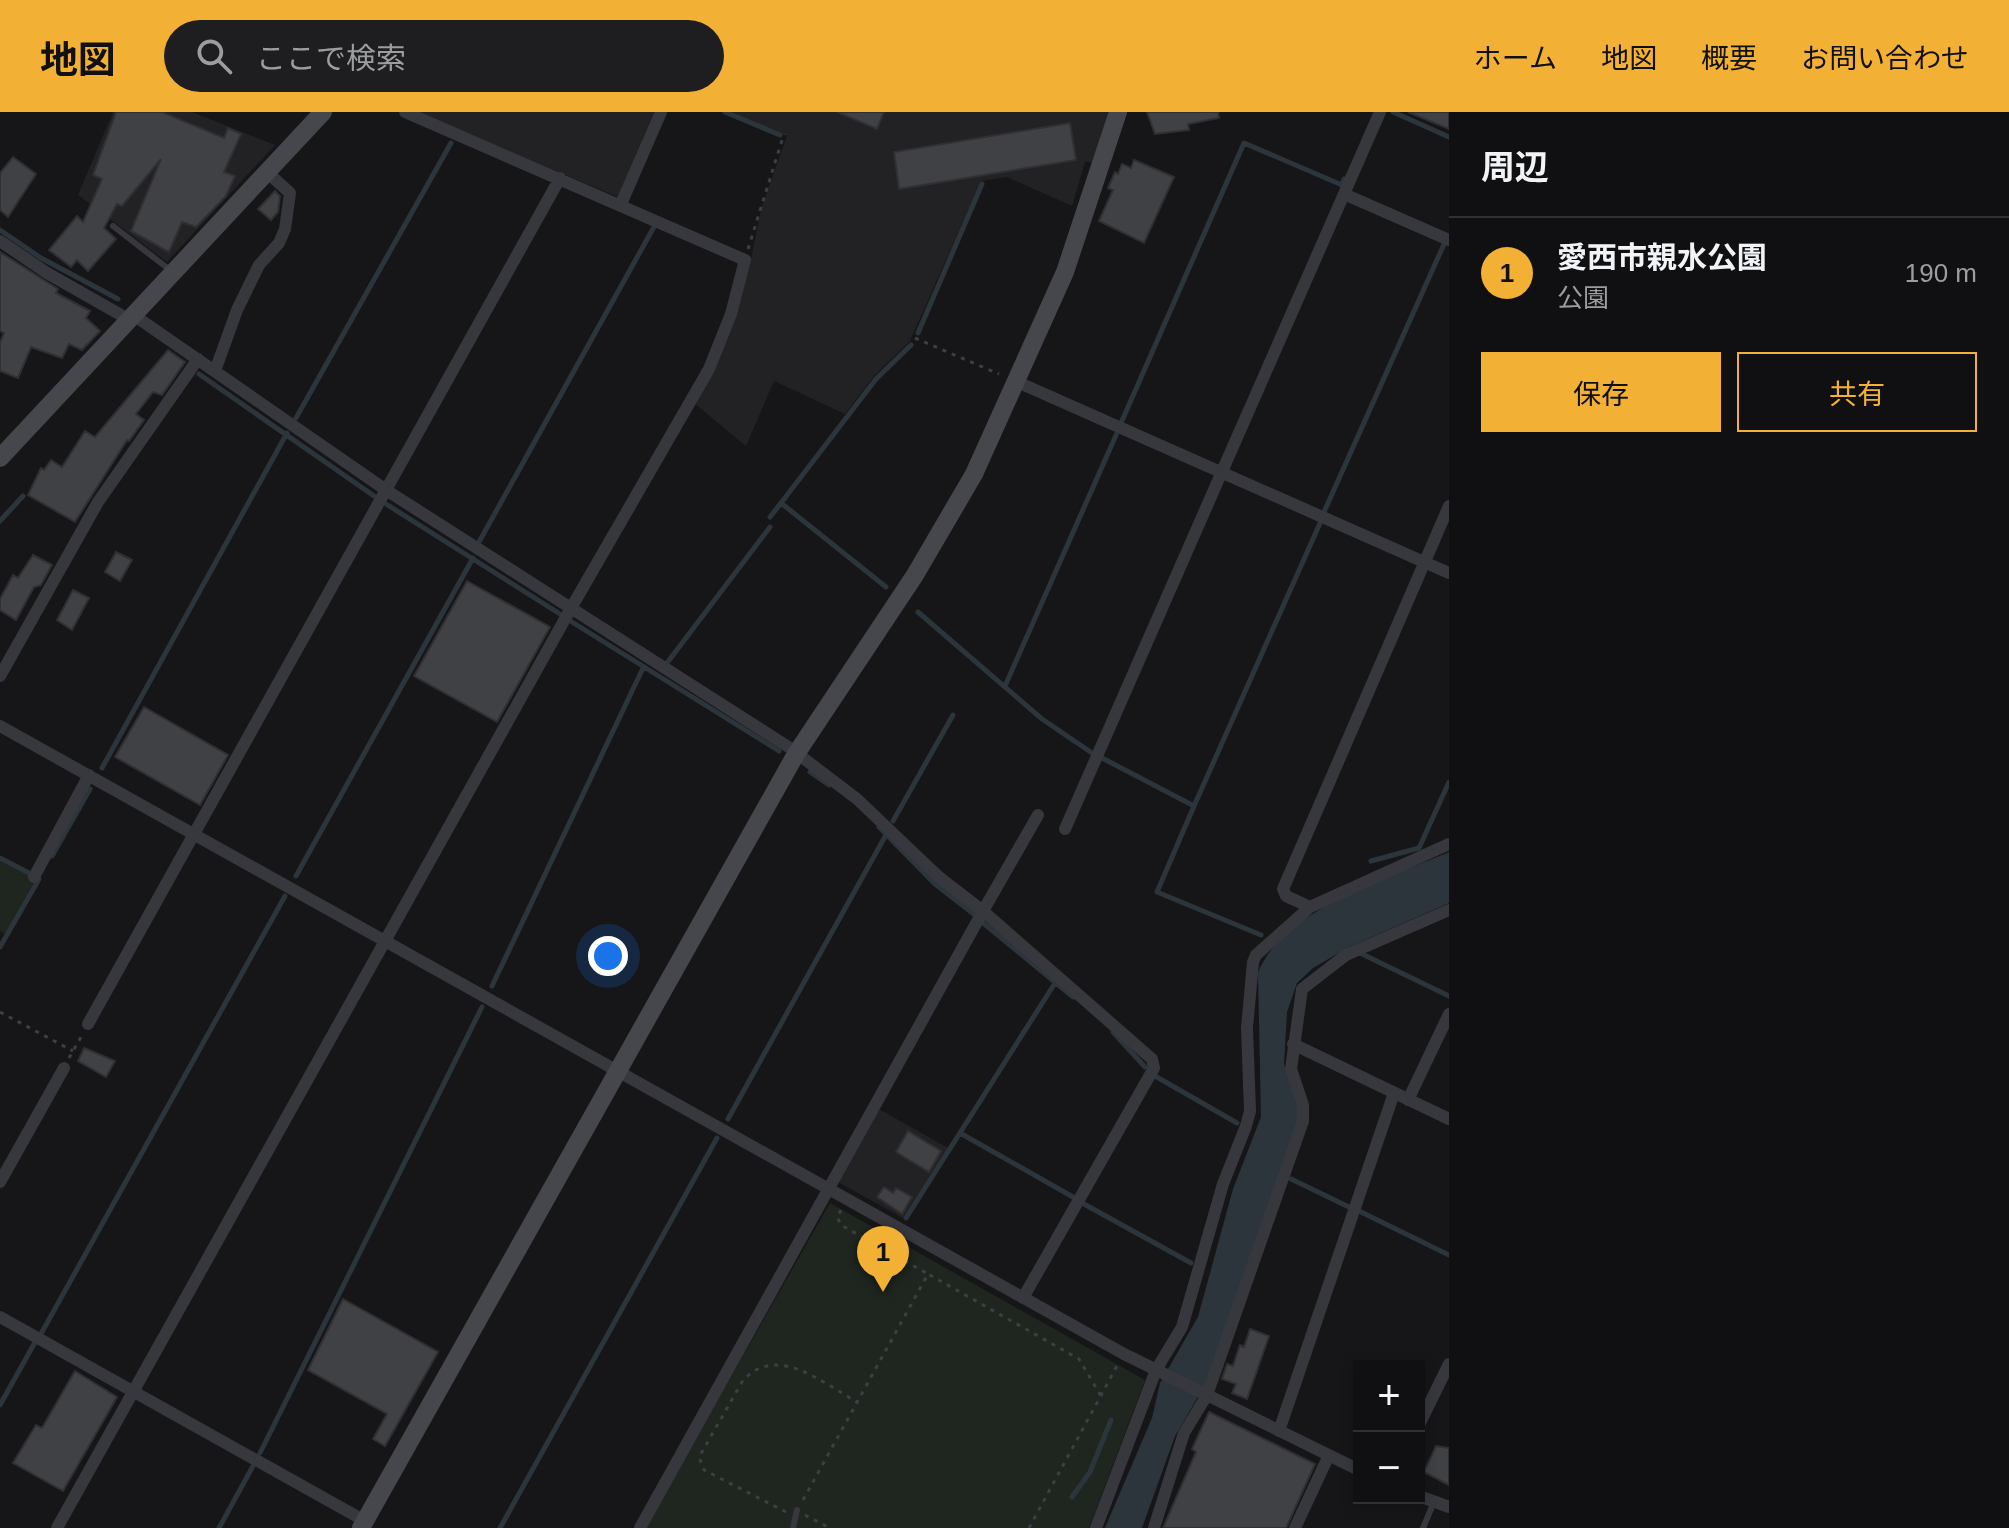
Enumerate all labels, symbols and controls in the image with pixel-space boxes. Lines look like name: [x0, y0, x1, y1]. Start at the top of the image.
search box: [164, 20, 724, 92]
icon: search: [192, 34, 236, 78]
text: 地図: [40, 39, 116, 81]
text: ここで検索: [256, 42, 406, 75]
text: ホーム: [1474, 43, 1557, 74]
text: 地図: [1601, 43, 1657, 74]
text: 概要: [1701, 43, 1757, 74]
text: お問い合わせ: [1801, 43, 1969, 74]
text: 周辺: [1481, 148, 1549, 186]
text: 愛西市親水公園: [1557, 241, 1767, 274]
text: 1: [1500, 258, 1514, 288]
text: 190 m: [1905, 258, 1977, 288]
text: 公園: [1557, 283, 1609, 313]
button: 保存: [1481, 352, 1721, 432]
button: 共有: [1737, 352, 1977, 432]
your location: [588, 936, 628, 976]
pin: 1: [857, 1226, 909, 1292]
map controls: [1353, 1360, 1425, 1504]
button: +: [1353, 1360, 1425, 1432]
button: −: [1353, 1432, 1425, 1504]

